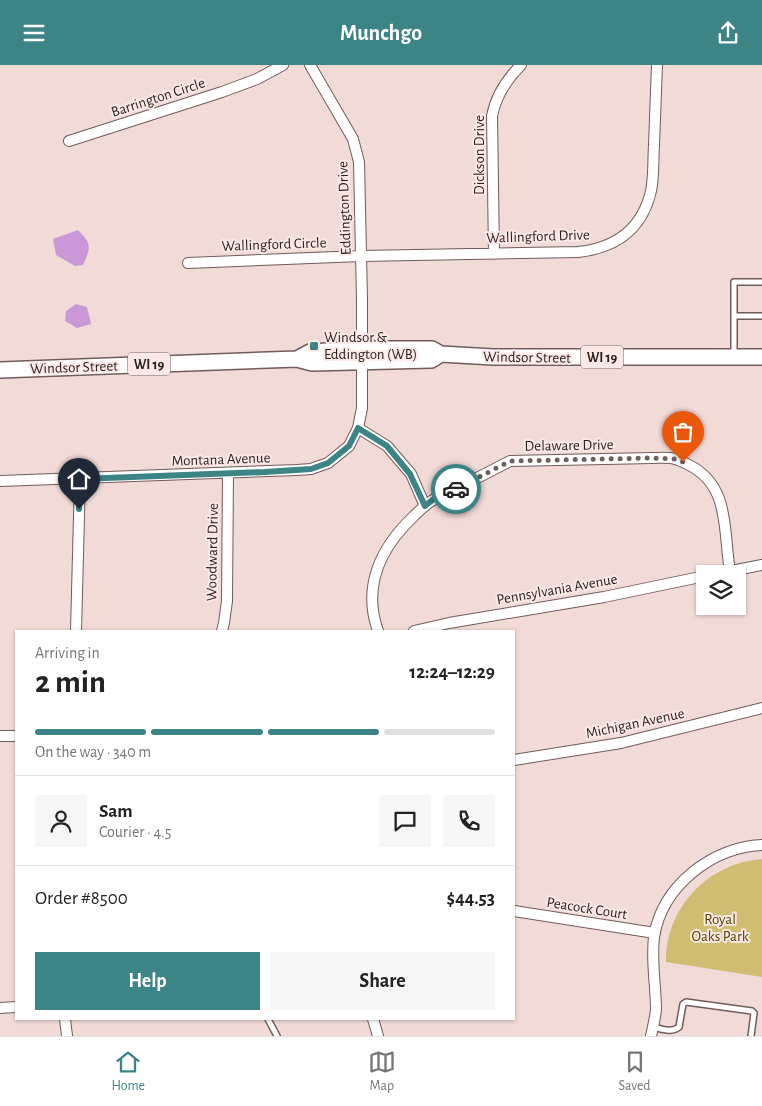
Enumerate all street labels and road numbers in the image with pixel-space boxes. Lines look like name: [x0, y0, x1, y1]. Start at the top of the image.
street label: Barrington Circle: [109, 75, 207, 120]
street label: Dickson Drive: [472, 115, 487, 195]
street label: Eddington Drive: [335, 161, 354, 255]
street label: Wallingford Drive: [486, 227, 590, 246]
street label: Wallingford Circle: [221, 235, 327, 254]
road number: WI 19: [581, 345, 623, 369]
street label: Windsor Street: [483, 349, 571, 366]
road number: WI 19: [128, 353, 170, 375]
street label: Windsor Street: [30, 358, 118, 377]
street label: Delaware Drive: [524, 437, 614, 454]
street label: Montana Avenue: [171, 450, 271, 469]
street label: Woodward Drive: [204, 503, 221, 601]
street label: Pennsylvania Avenue: [495, 571, 619, 608]
street label: Michigan Avenue: [584, 706, 686, 741]
street label: Peacock Court: [546, 895, 628, 922]

